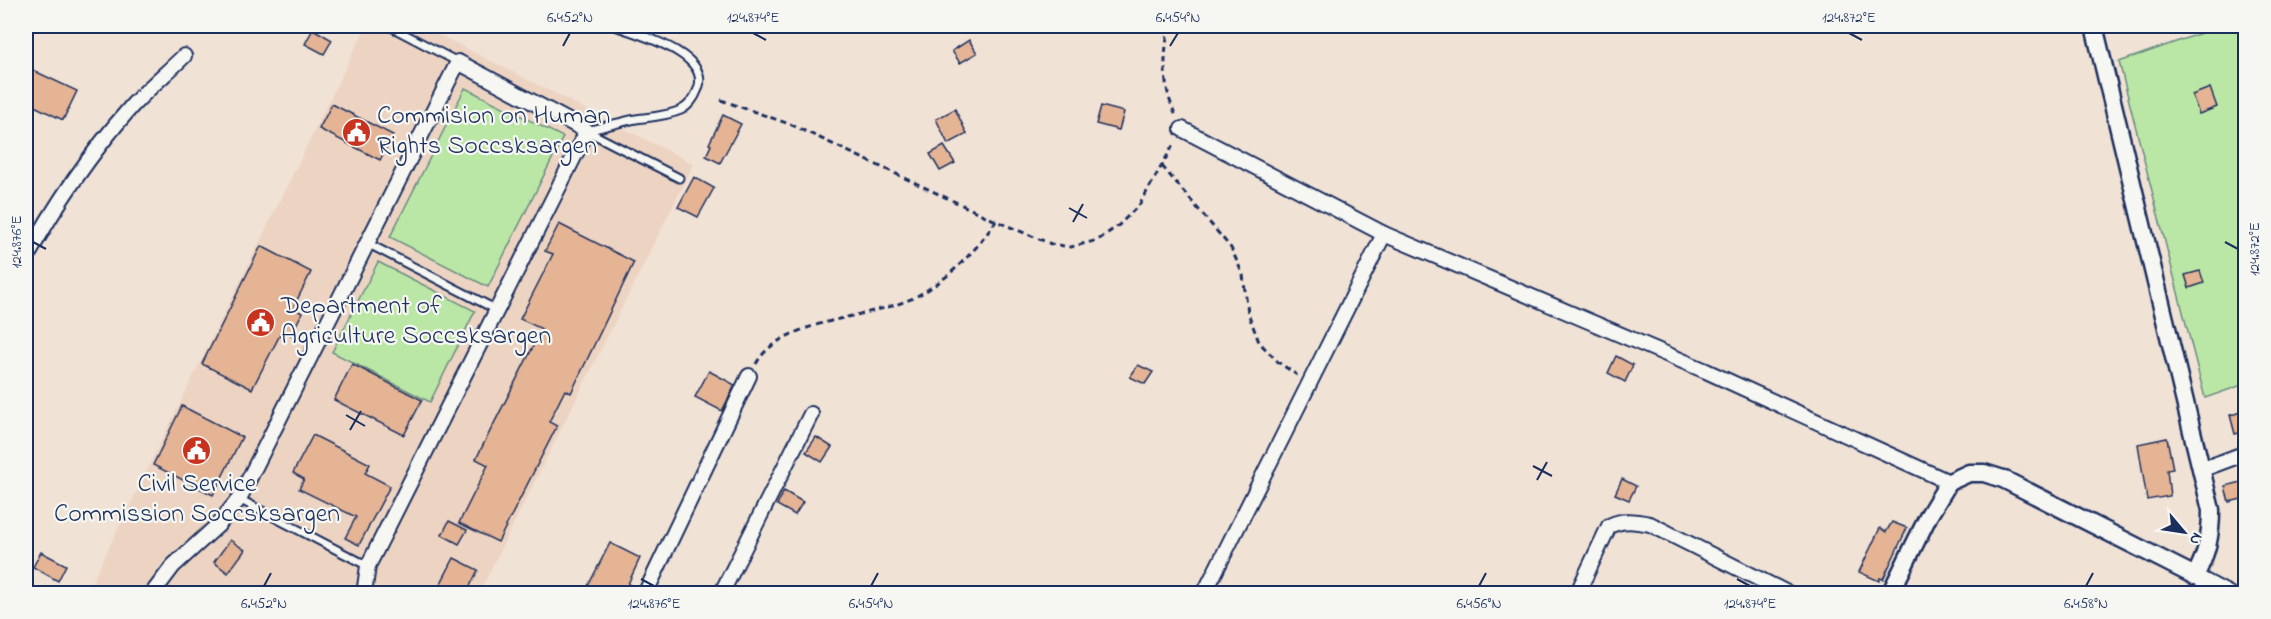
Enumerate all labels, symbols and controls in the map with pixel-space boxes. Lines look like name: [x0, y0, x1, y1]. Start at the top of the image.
text: 6.452°N: [547, 7, 593, 29]
text: 124.874°E: [727, 7, 779, 29]
text: 6.454°N: [1156, 7, 1200, 29]
text: 124.872°E: [1822, 7, 1876, 29]
place label: Commision on Human Rights Soccsksargen: [377, 98, 610, 166]
public building icon: Commision on Human Rights Soccsksargen: [340, 116, 372, 148]
text: 124.876°E: [6, 216, 28, 268]
text: 124.872°E: [2244, 222, 2266, 276]
place label: Department of Agriculture Soccsksargen: [280, 288, 551, 356]
public building icon: Department of Agriculture Soccsksargen: [244, 306, 276, 338]
public building icon: Civil Service Commission Soccsksargen: [181, 435, 213, 467]
place label: Civil Service Commission Soccsksargen: [54, 466, 340, 534]
north arrow: [2154, 502, 2214, 562]
text: N: [2182, 528, 2208, 549]
text: 6.452°N: [241, 593, 287, 615]
text: 124.876°E: [628, 593, 680, 615]
text: 6.454°N: [849, 593, 893, 615]
text: 6.456°N: [1456, 593, 1502, 615]
text: 124.874°E: [1724, 593, 1776, 615]
text: 6.458°N: [2064, 593, 2108, 615]

